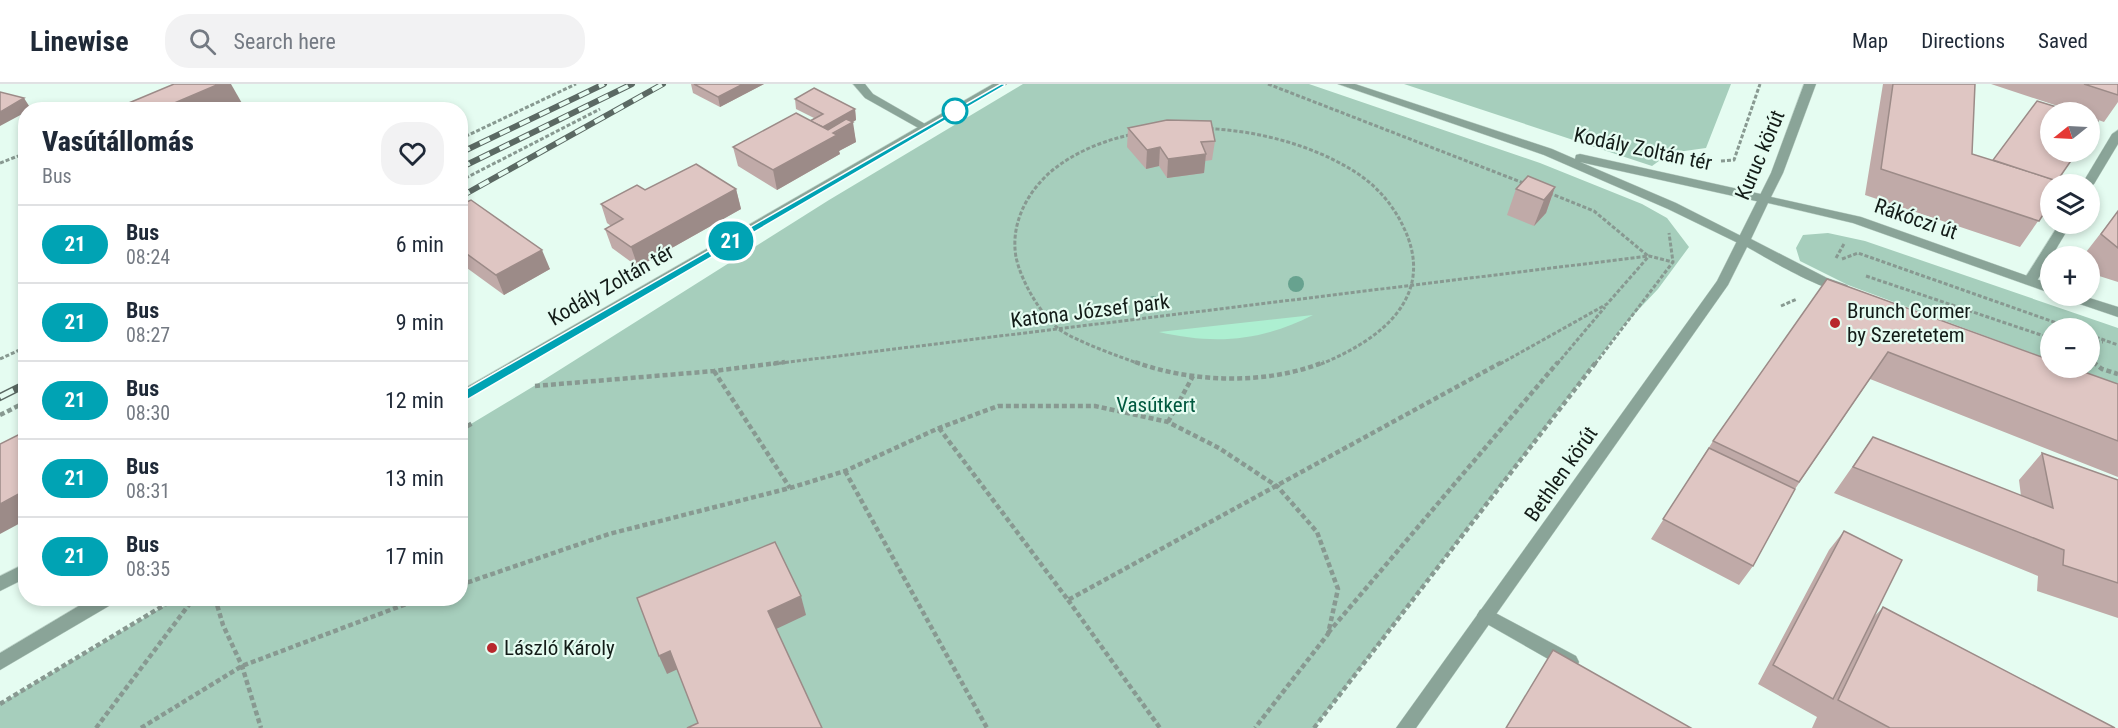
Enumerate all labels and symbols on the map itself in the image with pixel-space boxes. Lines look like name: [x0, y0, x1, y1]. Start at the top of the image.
unlabelled marker: [942, 98, 968, 124]
north arrow: [2040, 102, 2100, 162]
street label: Kuruc körút: [1730, 106, 1790, 204]
street label: Kodály Zoltán tér: [1572, 123, 1714, 175]
street label: Rákóczi út: [1871, 194, 1961, 244]
line badge: 21: [704, 222, 758, 260]
street label: Kodály Zoltán tér: [544, 239, 678, 331]
street label: Katona József park: [1009, 289, 1171, 333]
place label: Brunch Cormer by Szeretetem: [1847, 299, 1971, 347]
marker: Brunch Cormer by Szeretetem: [1828, 316, 1842, 330]
park label: Vasútkert: [1116, 393, 1196, 417]
street label: Bethlen körút: [1520, 422, 1602, 526]
place label: László Károly: [504, 636, 615, 660]
marker: László Károly: [485, 641, 499, 655]

